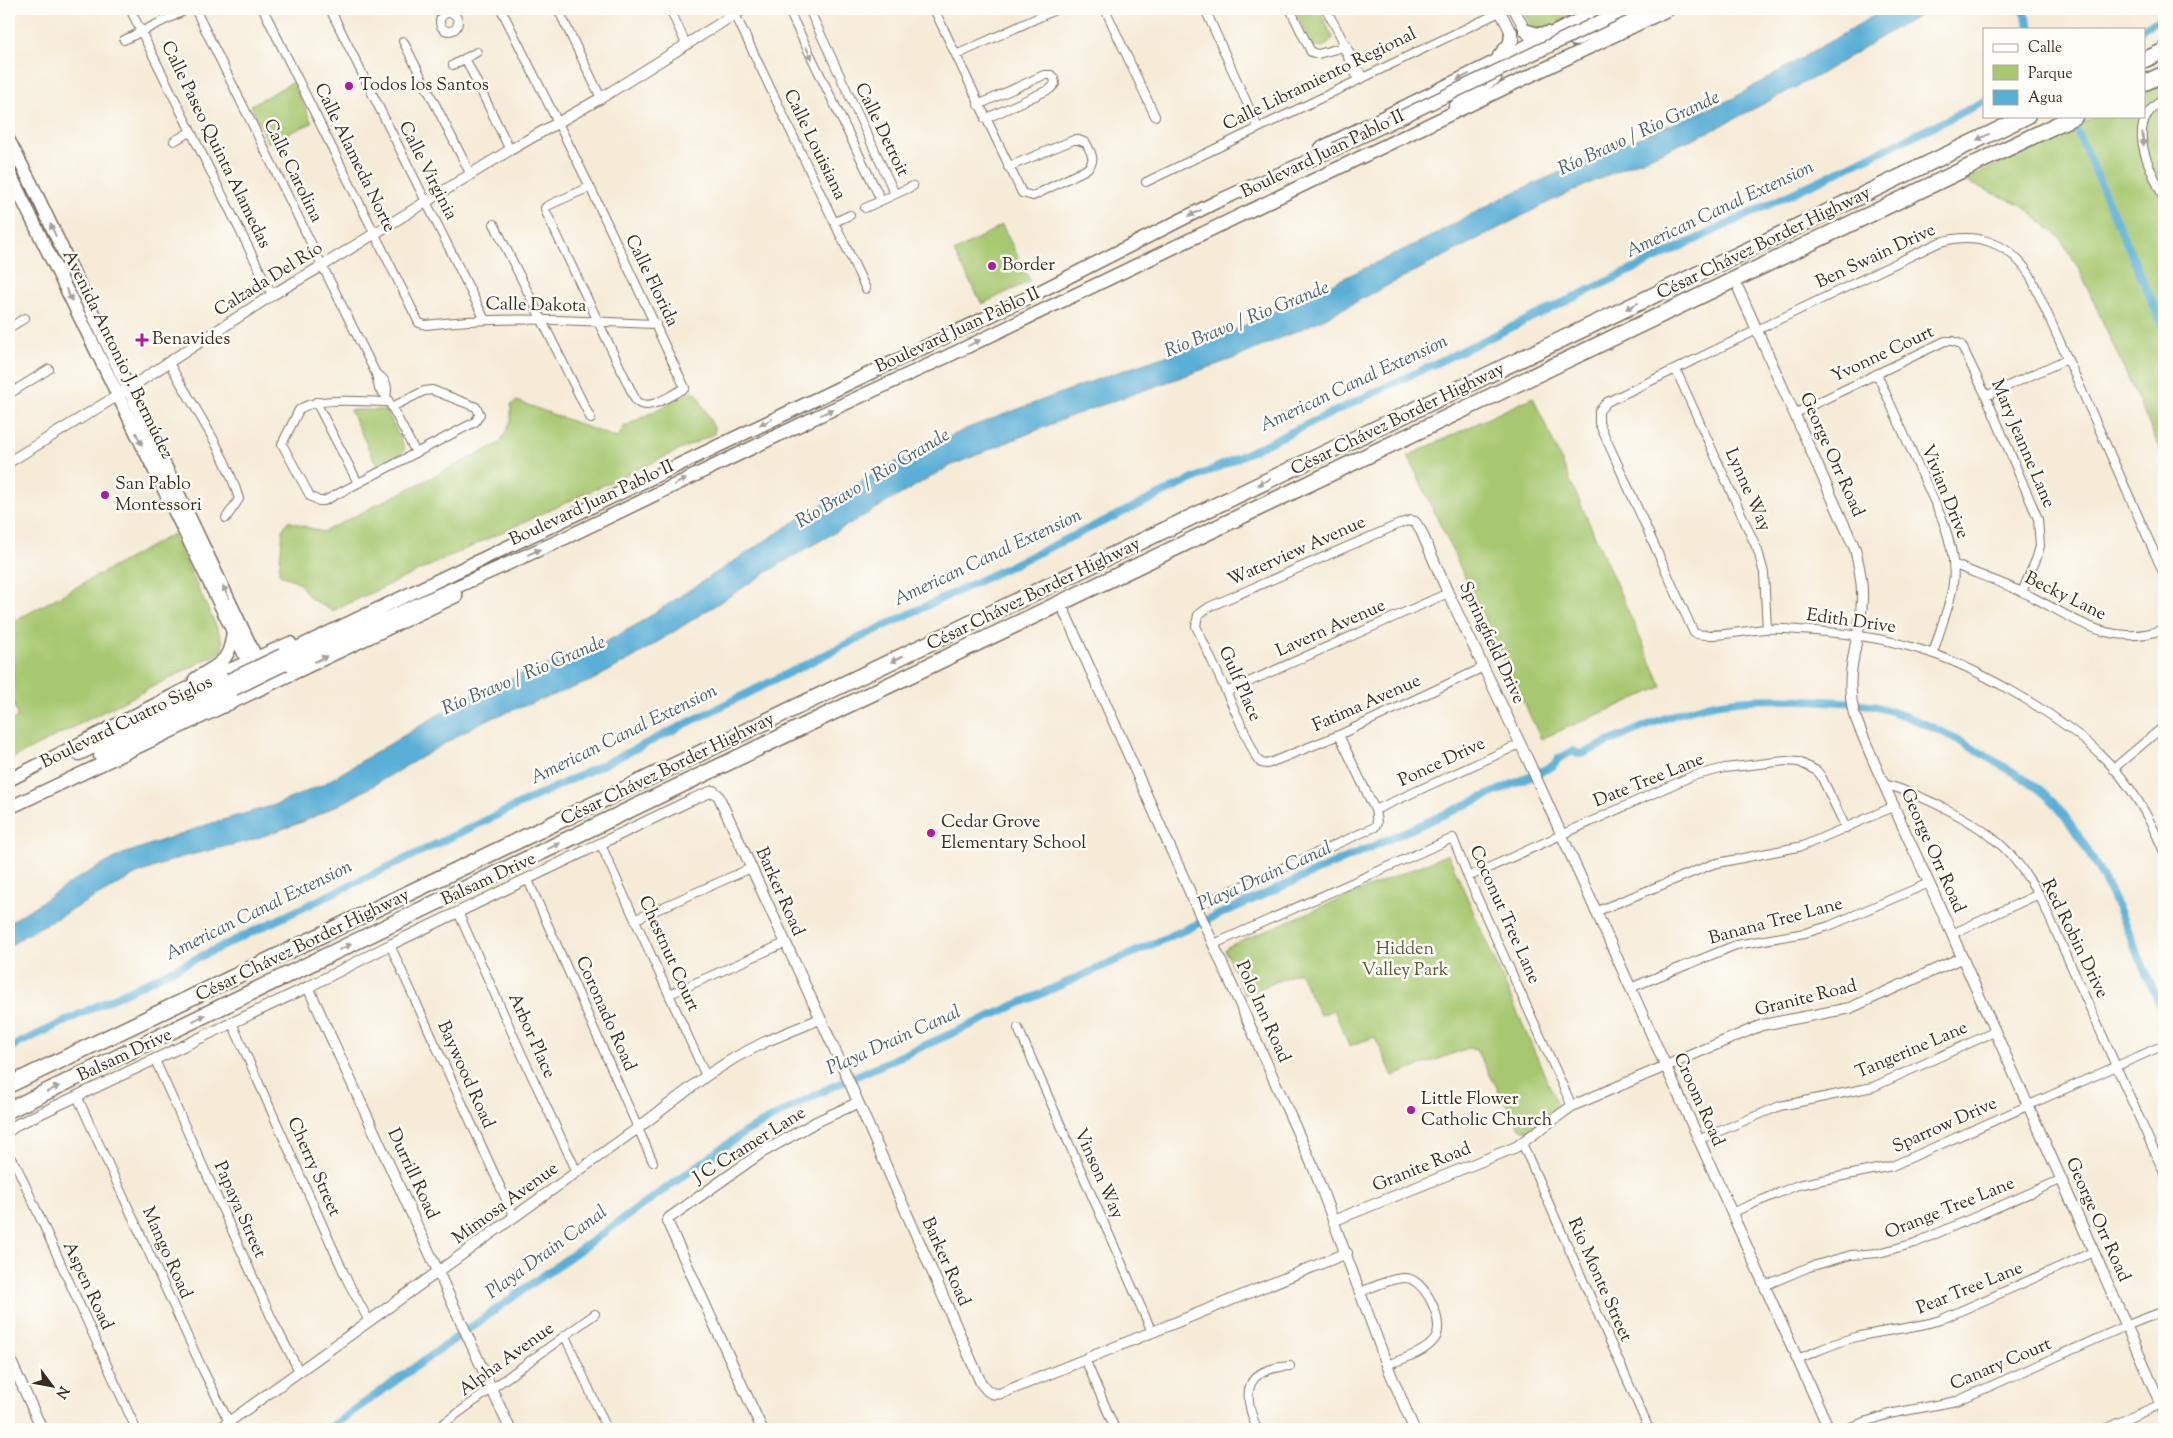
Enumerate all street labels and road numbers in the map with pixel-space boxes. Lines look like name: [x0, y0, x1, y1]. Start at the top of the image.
street label: Calle Libramiento Regional: [1219, 22, 1421, 138]
street label: Calle Paseo Quinta Alamedas: [153, 37, 277, 253]
street label: Calle Alameda Norte: [307, 79, 401, 237]
street label: Calle Detroit: [847, 79, 915, 181]
street label: Calle Louisiana: [776, 85, 852, 205]
street label: Boulevard Juan Pablo II: [1237, 104, 1409, 206]
street label: Calle Carolina: [256, 115, 328, 227]
street label: Calle Virginia: [391, 117, 463, 225]
street label: César Chávez Border Highway: [1653, 181, 1875, 307]
street label: Ben Swain Drive: [1812, 218, 1940, 296]
street label: Calle Florida: [617, 231, 685, 331]
street label: Calzada Del Río: [210, 236, 329, 324]
street label: Avenida Antonio J. Bermúdez: [55, 246, 179, 464]
street label: Boulevard Juan Pablo II: [871, 281, 1045, 381]
street label: Calle Dakota: [485, 292, 587, 320]
street label: Yvonne Court: [1827, 320, 1939, 390]
street label: César Chávez Border Highway: [1287, 357, 1509, 483]
street label: Mary Jeanne Lane: [1983, 376, 2061, 512]
street label: George Orr Road: [1792, 389, 1870, 521]
street label: Vivian Drive: [1913, 441, 1975, 543]
street label: Lynne Way: [1717, 444, 1777, 536]
street label: Boulevard Juan Pablo II: [505, 454, 679, 554]
street label: Waterview Avenue: [1224, 510, 1370, 594]
street label: César Chávez Border Highway: [923, 532, 1145, 658]
street label: Becky Lane: [2020, 566, 2110, 628]
street label: Springfield Drive: [1451, 578, 1531, 708]
street label: Lavern Avenue: [1272, 593, 1390, 665]
street label: Edith Drive: [1805, 603, 1897, 641]
street label: Gulf Place: [1211, 642, 1267, 726]
street label: Fatima Avenue: [1309, 668, 1425, 740]
street label: Boulevard Cuatro Siglos: [37, 670, 217, 776]
street label: César Chávez Border Highway: [557, 707, 779, 833]
street label: Ponce Drive: [1394, 731, 1490, 795]
street label: Date Tree Lane: [1590, 747, 1708, 815]
street label: George Orr Road: [1893, 785, 1971, 917]
street label: Coconut Tree Lane: [1462, 842, 1546, 988]
street label: Barker Road: [748, 843, 810, 941]
street label: Balsam Drive: [437, 847, 541, 913]
street label: Red Robin Drive: [2034, 875, 2114, 1003]
street label: César Chávez Border Highway: [192, 883, 414, 1009]
street label: Chestnut Court: [631, 892, 705, 1016]
street label: Banana Tree Lane: [1706, 892, 1846, 952]
street label: Coronado Road: [568, 952, 642, 1076]
street label: Polo Inn Road: [1228, 957, 1296, 1067]
street label: Granite Road: [1752, 974, 1860, 1024]
street label: Arbor Place: [501, 989, 561, 1083]
street label: Tangerine Lane: [1852, 1016, 1972, 1086]
street label: Baywood Road: [430, 1017, 500, 1133]
street label: Balsam Drive: [73, 1023, 177, 1089]
street label: Croom Road: [1666, 1049, 1730, 1151]
street label: Sparrow Drive: [1888, 1091, 2002, 1161]
street label: J C Cramer Lane: [688, 1101, 811, 1192]
street label: Cherry Street: [280, 1113, 346, 1221]
street label: Durrill Road: [380, 1124, 444, 1224]
street label: Vinson Way: [1066, 1125, 1130, 1223]
street label: Granite Road: [1369, 1136, 1475, 1200]
street label: George Orr Road: [2058, 1154, 2136, 1286]
street label: Papaya Street: [206, 1157, 272, 1263]
street label: Mimosa Avenue: [448, 1157, 564, 1251]
street label: Orange Tree Lane: [1881, 1171, 2019, 1247]
street label: Mango Road: [134, 1203, 198, 1303]
street label: Barker Road: [914, 1213, 976, 1311]
street label: Rio Monte Street: [1560, 1214, 1638, 1346]
street label: Aspen Road: [55, 1237, 119, 1335]
street label: Pear Tree Lane: [1913, 1256, 2027, 1322]
street label: Alpha Avenue: [454, 1317, 560, 1403]
street label: Canary Court: [1946, 1332, 2056, 1398]

